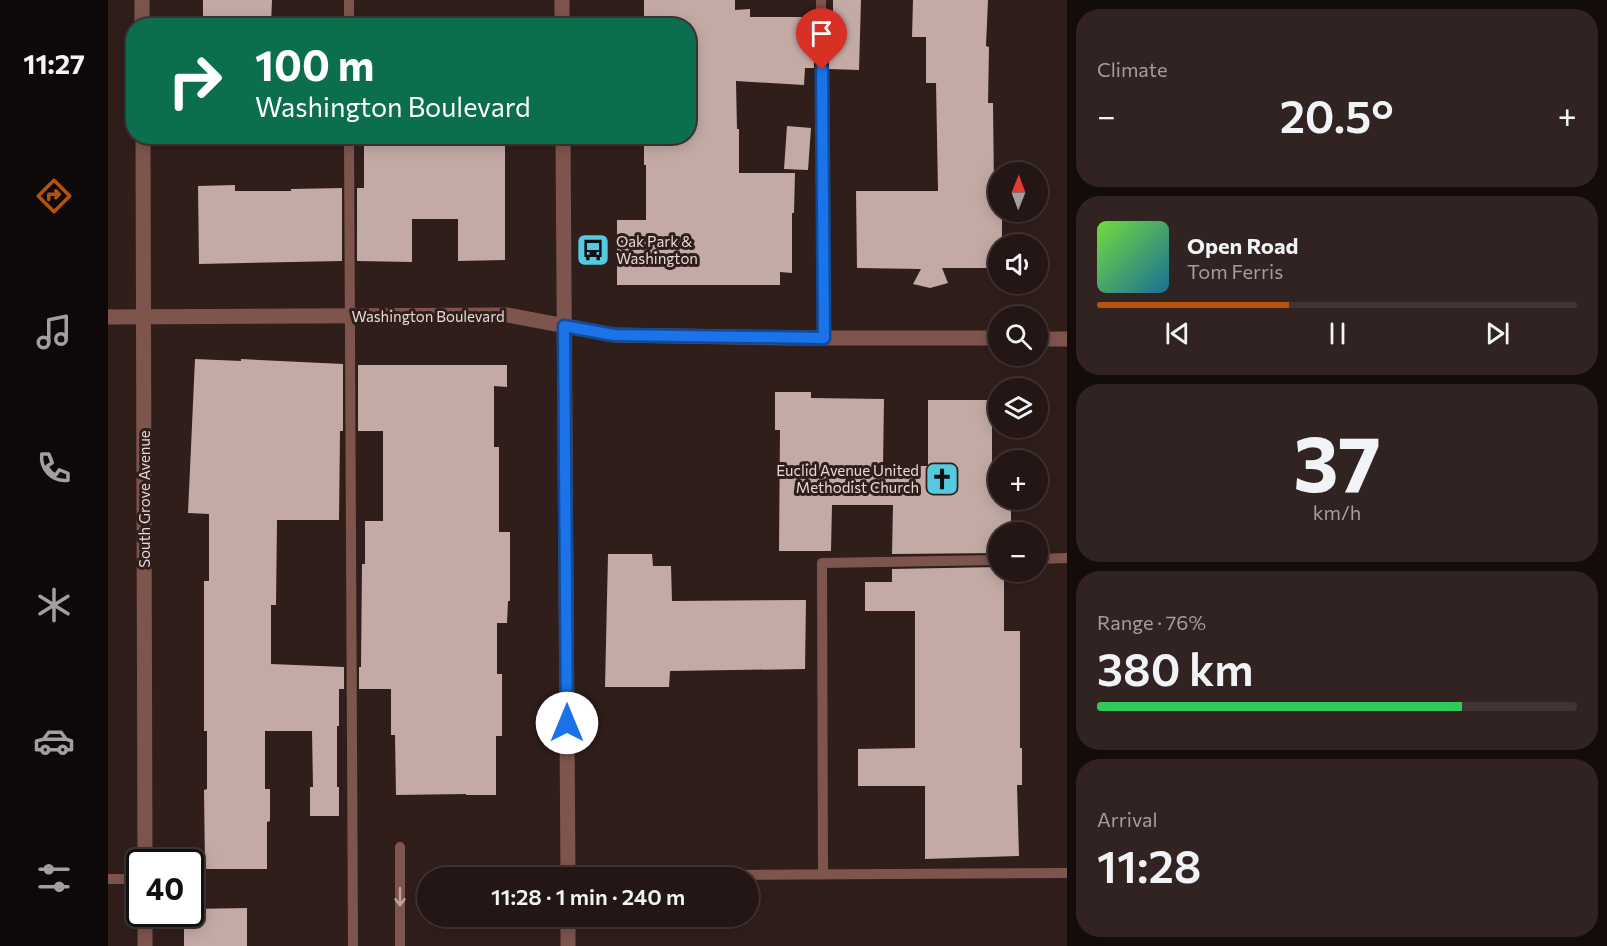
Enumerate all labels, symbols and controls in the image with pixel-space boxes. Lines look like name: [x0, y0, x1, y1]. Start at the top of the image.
pin: [796, 8, 847, 70]
icon: arrive: [805, 17, 838, 50]
text: 100 m: [255, 38, 375, 90]
icon: right: [156, 42, 234, 120]
text: 11:27: [23, 47, 85, 80]
text: Climate: [1097, 57, 1167, 81]
text: 20.5°: [1280, 87, 1394, 142]
text: Washington Boulevard: [255, 90, 531, 123]
text: −: [1097, 94, 1116, 135]
text: +: [1558, 94, 1577, 135]
north arrow: [988, 162, 1048, 222]
map controls: [988, 162, 1048, 582]
icon: directions: [33, 175, 75, 217]
bus stop icon: Oak Park & Washington: [575, 232, 611, 268]
place label: Oak Park & Washington: [616, 232, 698, 267]
text: Open Road: [1187, 232, 1298, 259]
button: sound: [988, 234, 1048, 294]
text: Tom Ferris: [1187, 259, 1283, 283]
button: search: [988, 306, 1048, 366]
street label: Washington Boulevard: [351, 307, 505, 325]
icon: music: [33, 311, 75, 353]
icon: previous: [1161, 317, 1194, 350]
icon: pause: [1321, 317, 1354, 350]
icon: next: [1481, 317, 1514, 350]
button: layers: [988, 378, 1048, 438]
text: 37: [1293, 413, 1381, 508]
street label: South Grove Avenue: [135, 430, 153, 568]
icon: phone: [33, 447, 75, 489]
button: +: [988, 450, 1048, 510]
place label: Euclid Avenue United Methodist Church: [776, 461, 919, 496]
church icon: Euclid Avenue United Methodist Church: [924, 461, 960, 497]
text: km/h: [1313, 500, 1361, 524]
button: −: [988, 522, 1048, 582]
icon: climate: [33, 584, 75, 626]
text: Range · 76%: [1097, 610, 1206, 634]
text: 380 km: [1097, 640, 1254, 695]
position arrow: [535, 691, 599, 755]
icon: car: [33, 720, 75, 762]
text: Arrival: [1097, 807, 1158, 831]
text: 11:28: [1097, 837, 1201, 892]
speed limit sign: 40: [126, 849, 204, 927]
icon: filters: [33, 857, 75, 899]
text: 11:28 · 1 min · 240 m: [491, 883, 685, 910]
one-way arrow: [394, 886, 406, 906]

